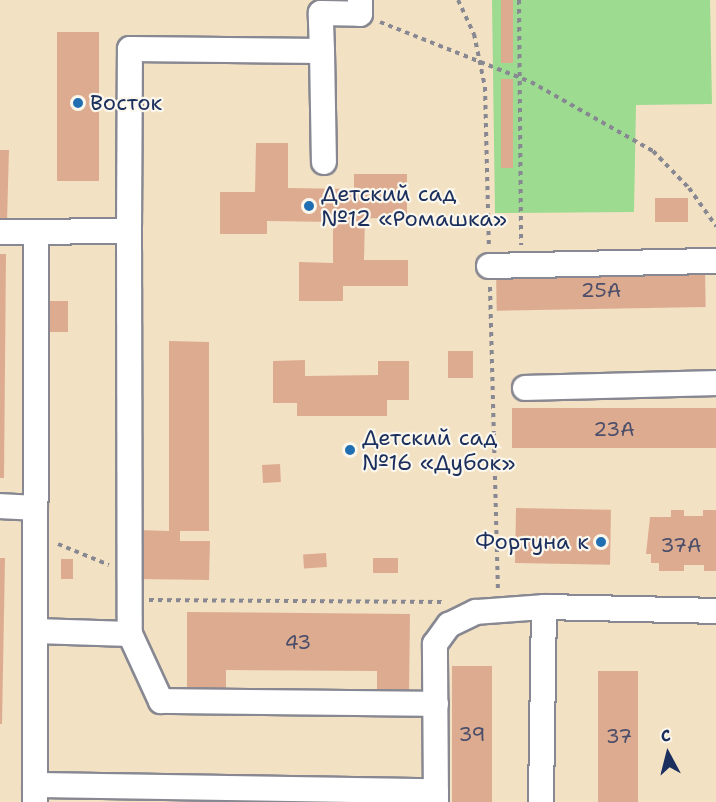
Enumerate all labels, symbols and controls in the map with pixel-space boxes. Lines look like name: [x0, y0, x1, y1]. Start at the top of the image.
place label: Восток: [90, 90, 162, 116]
marker: Восток: [71, 96, 85, 110]
place label: Детский сад №12 «Ромашка»: [321, 180, 507, 231]
marker: Детский сад №12 «Ромашка»: [302, 199, 316, 213]
house number: 25А: [581, 278, 621, 302]
house number: 23А: [593, 417, 635, 441]
place label: Детский сад №16 «Дубок»: [362, 424, 515, 476]
marker: Детский сад №16 «Дубок»: [343, 443, 357, 457]
place label: Фортуна к: [475, 529, 589, 555]
house number: 37А: [661, 533, 701, 557]
marker: Фортуна к: [594, 535, 608, 549]
house number: 43: [285, 630, 311, 654]
house number: 39: [459, 722, 485, 746]
house number: 37: [606, 724, 632, 748]
north arrow: [638, 724, 698, 784]
text: С: [660, 725, 672, 747]

